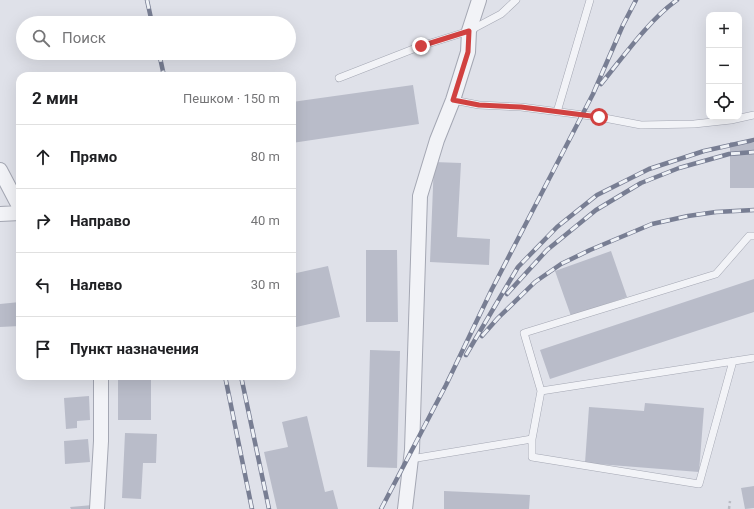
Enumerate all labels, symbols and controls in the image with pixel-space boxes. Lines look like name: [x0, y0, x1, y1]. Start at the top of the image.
map controls: [706, 12, 742, 120]
button: +: [706, 12, 742, 48]
search box: [16, 16, 296, 60]
icon: search: [30, 27, 52, 49]
text: Поиск: [62, 29, 106, 47]
route end: [412, 37, 430, 55]
button: −: [706, 48, 742, 84]
button: locate: [706, 84, 742, 120]
text: 2 мин: [32, 88, 78, 108]
text: Пешком · 150 m: [183, 91, 280, 106]
route start: [590, 108, 608, 126]
icon: ahead: [32, 146, 54, 168]
text: Прямо: [70, 148, 117, 166]
text: 80 m: [251, 149, 280, 164]
icon: right: [32, 210, 54, 232]
text: Направо: [70, 212, 131, 230]
text: 40 m: [251, 213, 280, 228]
icon: left: [32, 274, 54, 296]
text: Налево: [70, 276, 122, 294]
text: 30 m: [251, 277, 280, 292]
icon: arrive: [32, 338, 54, 360]
text: Пункт назначения: [70, 340, 199, 358]

